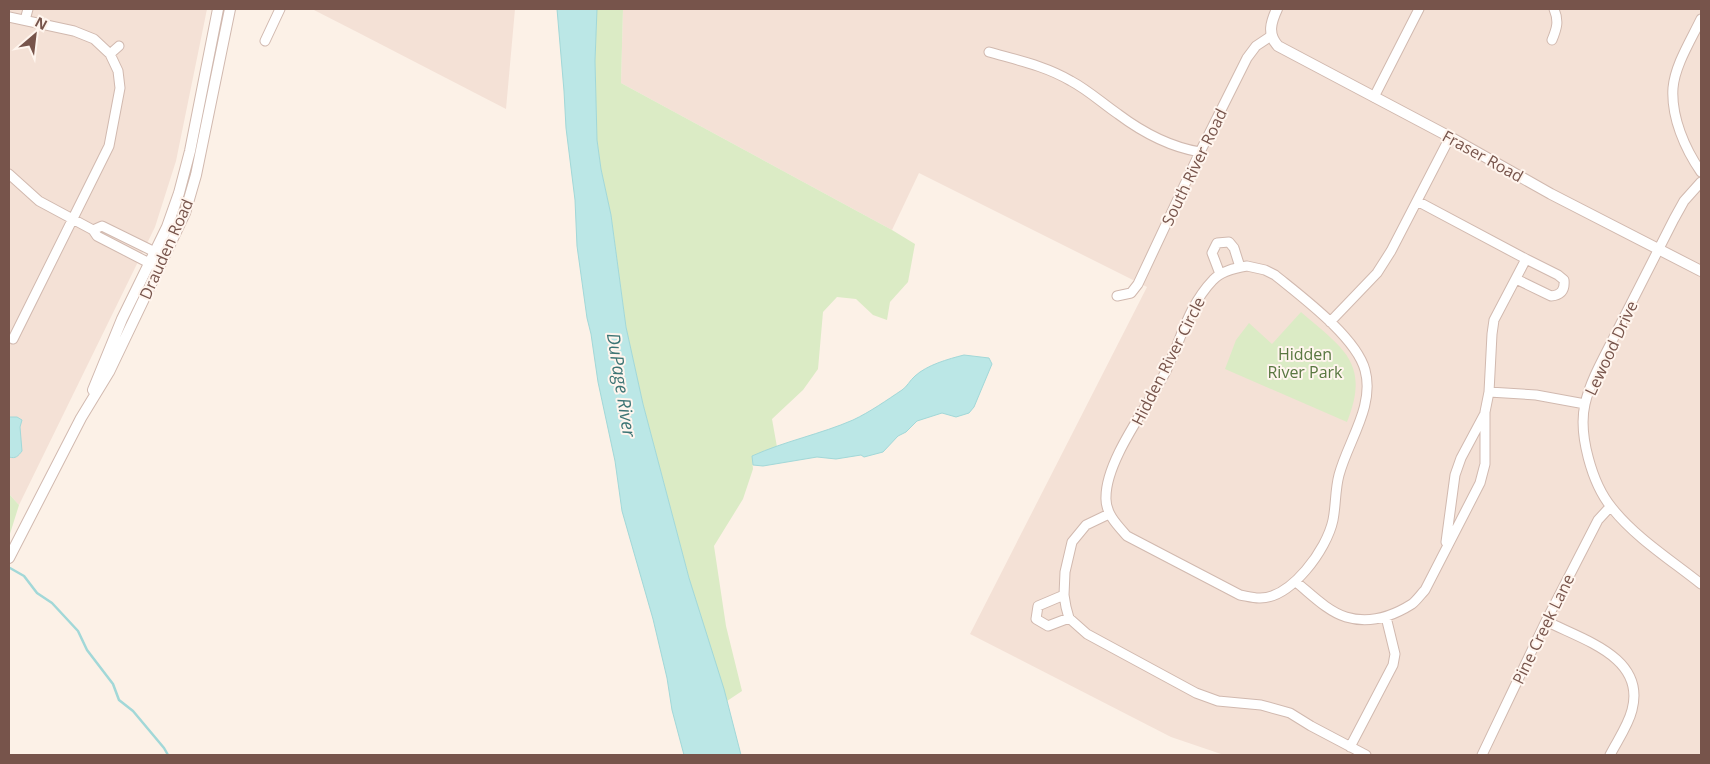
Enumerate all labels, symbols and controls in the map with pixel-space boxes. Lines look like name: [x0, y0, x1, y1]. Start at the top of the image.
north arrow: [10, 10, 60, 60]
text: N: [32, 12, 51, 34]
street label: South River Road: [1156, 105, 1232, 229]
street label: Fraser Road: [1439, 125, 1527, 187]
street label: Drauden Road: [134, 195, 198, 303]
street label: Hidden River Circle: [1126, 293, 1210, 429]
street label: Lewood Drive: [1579, 297, 1643, 399]
water label: DuPage River: [602, 331, 642, 439]
park label: Hidden River Park: [1267, 343, 1343, 383]
street label: Pine Creek Lane: [1507, 570, 1579, 688]

